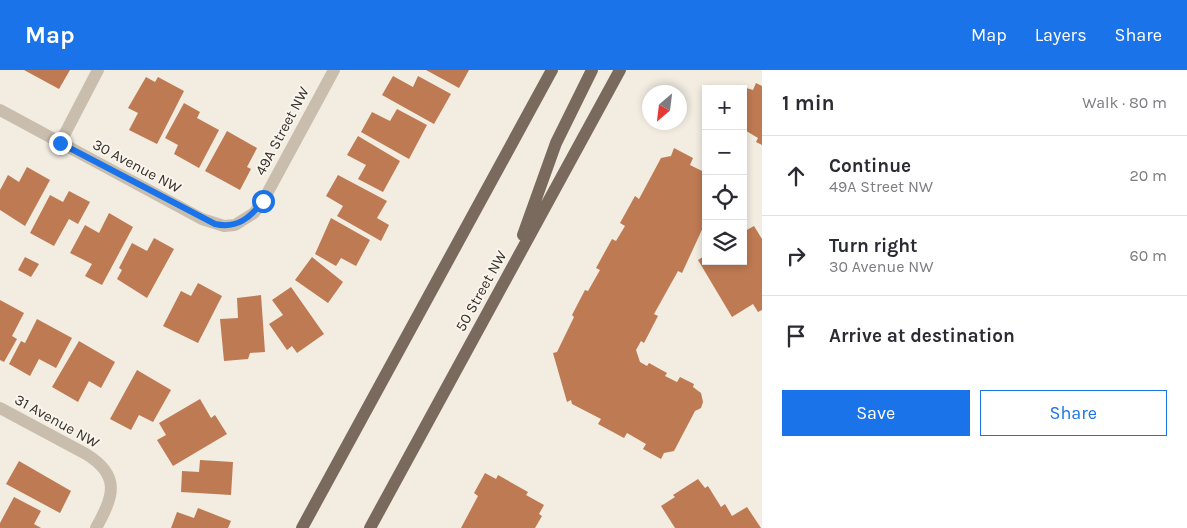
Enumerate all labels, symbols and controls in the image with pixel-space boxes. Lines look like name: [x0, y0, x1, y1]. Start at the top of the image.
text: Map: [25, 21, 75, 49]
text: Map: [971, 24, 1007, 46]
text: Layers: [1035, 24, 1087, 46]
text: Share: [1115, 24, 1162, 46]
street label: 49A Street NW: [251, 83, 313, 178]
north arrow: [642, 85, 687, 130]
map controls: [702, 85, 747, 265]
button: +: [702, 85, 747, 130]
text: 1 min: [782, 91, 835, 115]
text: Walk · 80 m: [1082, 93, 1167, 112]
button: −: [702, 130, 747, 175]
route end: [49, 132, 72, 155]
street label: 30 Avenue NW: [90, 135, 185, 197]
text: Continue: [829, 155, 911, 177]
icon: ahead: [782, 162, 810, 190]
text: 20 m: [1129, 166, 1167, 185]
button: locate: [702, 175, 747, 220]
text: 49A Street NW: [829, 177, 933, 196]
route start: [252, 190, 275, 213]
button: layers: [702, 220, 747, 265]
text: Turn right: [829, 235, 918, 257]
icon: right: [782, 242, 810, 270]
text: 60 m: [1130, 246, 1167, 265]
street label: 50 Street NW: [451, 247, 511, 334]
text: 30 Avenue NW: [829, 257, 933, 276]
icon: arrive: [782, 322, 810, 350]
text: Arrive at destination: [829, 325, 1015, 347]
street label: 31 Avenue NW: [12, 390, 103, 452]
button: Save: [782, 390, 970, 436]
button: Share: [980, 390, 1167, 436]

